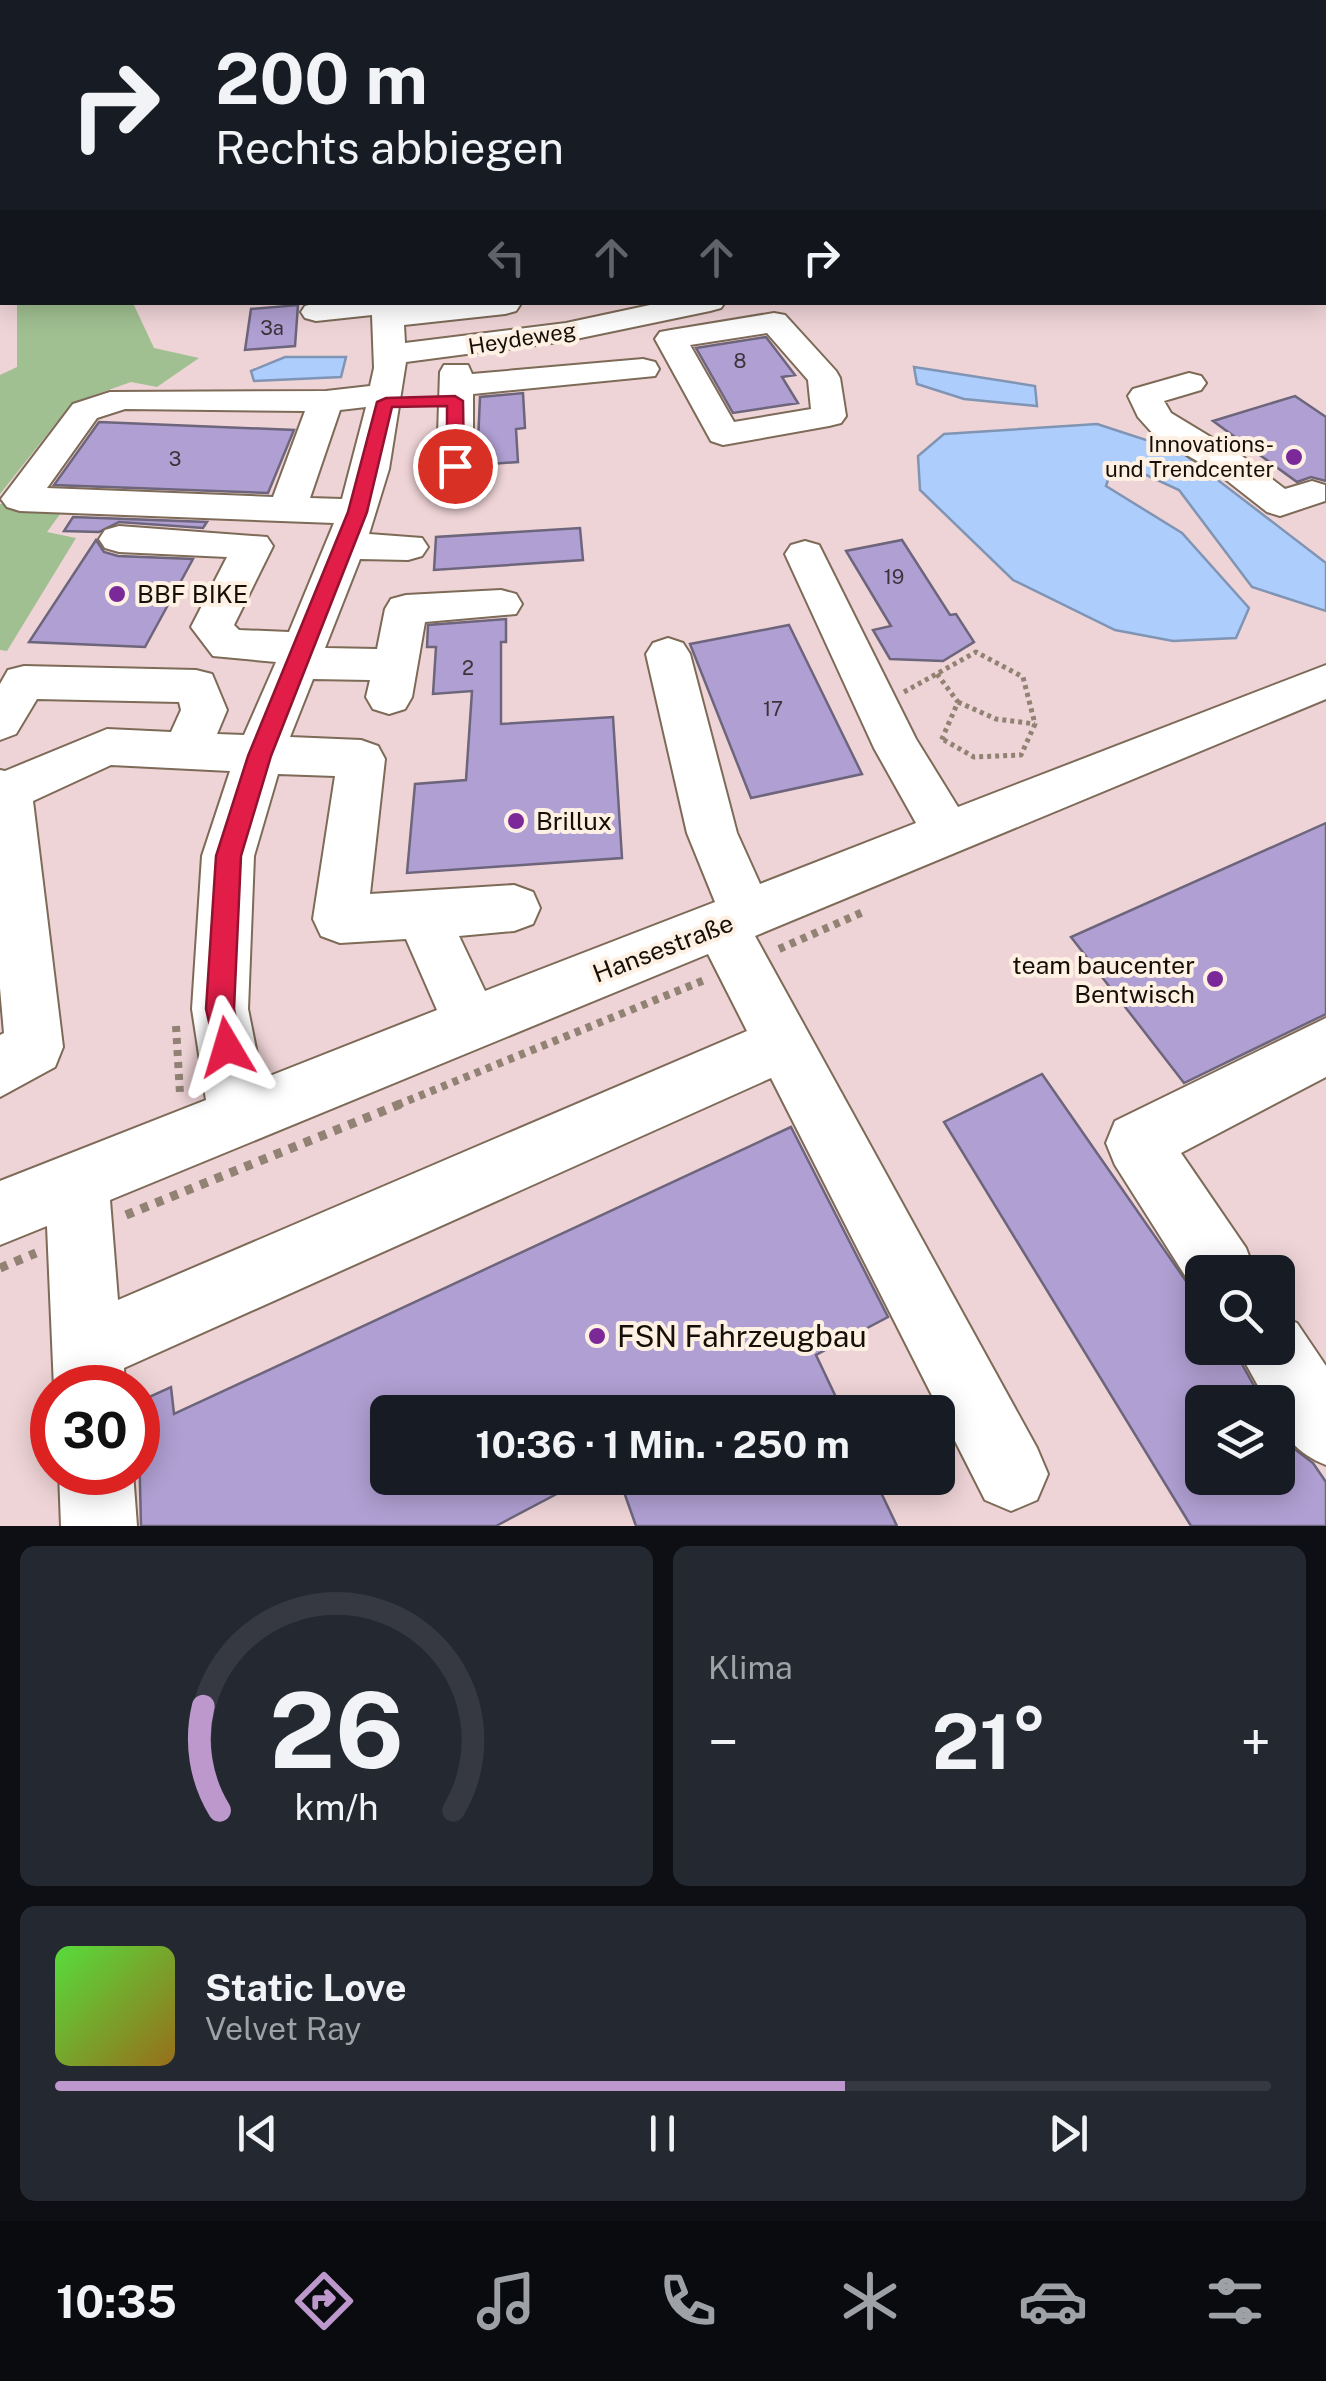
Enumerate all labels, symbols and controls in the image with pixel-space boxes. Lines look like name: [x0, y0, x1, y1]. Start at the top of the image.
text: 200 m: [215, 37, 428, 120]
icon: right: [50, 40, 180, 170]
text: Rechts abbiegen: [215, 121, 564, 174]
icon: left: [479, 230, 534, 285]
icon: ahead: [584, 230, 639, 285]
icon: ahead: [689, 230, 744, 285]
icon: right: [794, 230, 849, 285]
house number: 3a: [260, 316, 284, 340]
street label: Heydeweg: [466, 317, 578, 359]
house number: 8: [734, 349, 746, 373]
pin: [413, 424, 498, 509]
place label: Innovations- und Trendcenter: [1105, 431, 1274, 482]
icon: arrive: [428, 439, 483, 494]
marker: Innovations- und Trendcenter: [1283, 446, 1305, 468]
house number: 3: [169, 447, 181, 471]
house number: 19: [884, 565, 904, 589]
place label: BBF BIKE: [137, 579, 248, 609]
marker: BBF BIKE: [106, 583, 128, 605]
house number: 2: [462, 656, 474, 680]
house number: 17: [763, 697, 783, 721]
place label: Brillux: [536, 806, 612, 836]
marker: Brillux: [505, 810, 527, 832]
street label: Hansestraße: [589, 907, 737, 989]
place label: team baucenter Bentwisch: [1012, 950, 1195, 1009]
marker: team baucenter Bentwisch: [1204, 968, 1226, 990]
position arrow: [175, 995, 279, 1099]
map controls: [1185, 1255, 1295, 1495]
button: search: [1185, 1255, 1295, 1365]
place label: FSN Fahrzeugbau: [617, 1318, 867, 1354]
marker: FSN Fahrzeugbau: [586, 1325, 608, 1347]
speed limit sign: 30: [30, 1365, 160, 1495]
button: layers: [1185, 1385, 1295, 1495]
text: 10:36 · 1 Min. · 250 m: [475, 1422, 850, 1467]
text: Klima: [708, 1649, 793, 1686]
text: 26: [269, 1669, 404, 1791]
text: 21°: [932, 1698, 1047, 1786]
text: −: [708, 1710, 739, 1774]
text: +: [1241, 1710, 1271, 1774]
text: km/h: [294, 1786, 379, 1828]
text: Static Love: [205, 1965, 407, 2010]
text: Velvet Ray: [205, 2010, 361, 2047]
icon: previous: [230, 2106, 285, 2161]
icon: pause: [635, 2106, 690, 2161]
icon: next: [1041, 2106, 1096, 2161]
icon: directions: [289, 2266, 359, 2336]
icon: music: [471, 2266, 541, 2336]
icon: phone: [653, 2266, 723, 2336]
icon: climate: [835, 2266, 905, 2336]
icon: car: [1018, 2266, 1088, 2336]
icon: filters: [1200, 2266, 1270, 2336]
text: 10:35: [56, 2275, 177, 2328]

